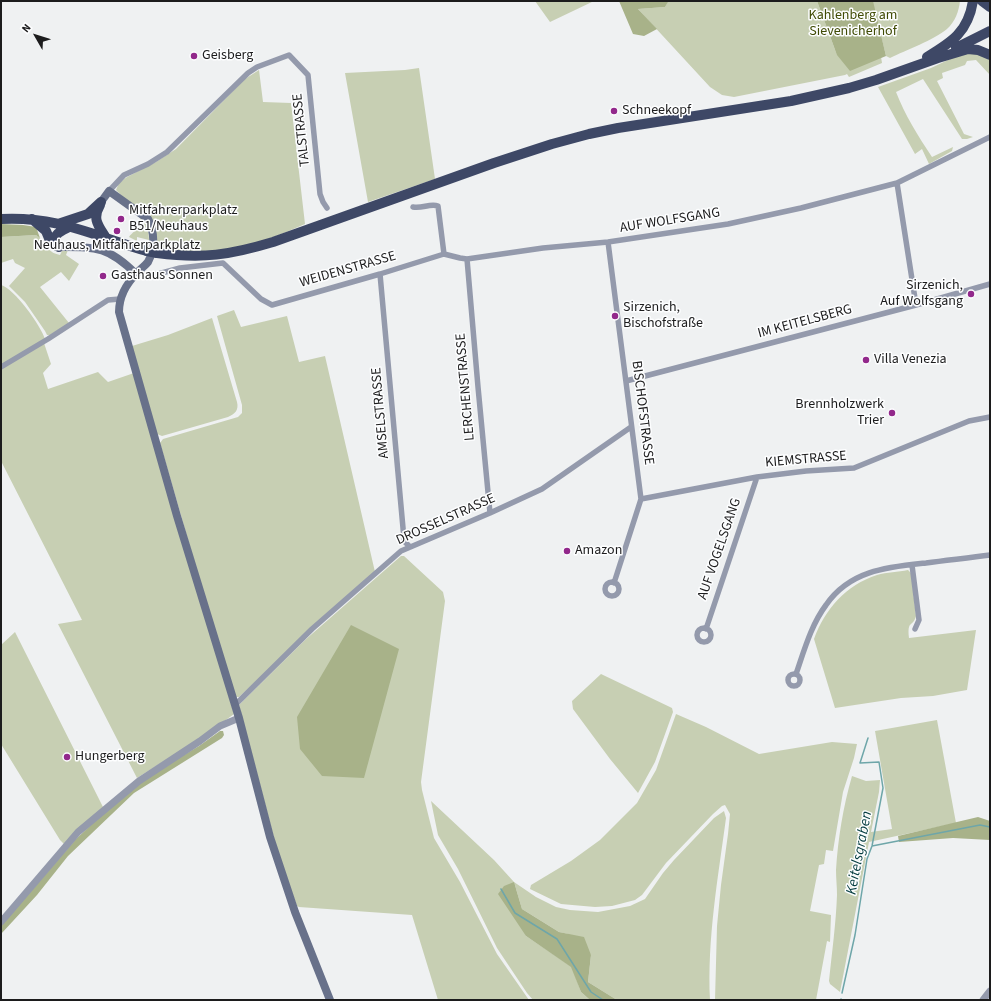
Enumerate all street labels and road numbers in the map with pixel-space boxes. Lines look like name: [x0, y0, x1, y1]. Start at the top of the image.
street label: TALSTRASSE: [290, 93, 314, 167]
street label: AUF WOLFSGANG: [619, 205, 721, 237]
street label: WEIDENSTRASSE: [298, 248, 398, 292]
street label: IM KEITELSBERG: [756, 301, 854, 343]
street label: LERCHENSTRASSE: [453, 332, 479, 442]
street label: BISCHOFSTRASSE: [627, 360, 657, 466]
street label: AMSELSTRASSE: [369, 367, 393, 459]
street label: KIEMSTRASSE: [765, 448, 847, 472]
street label: DROSSELSTRASSE: [394, 491, 498, 549]
street label: AUF VOGELSGANG: [695, 496, 745, 602]

